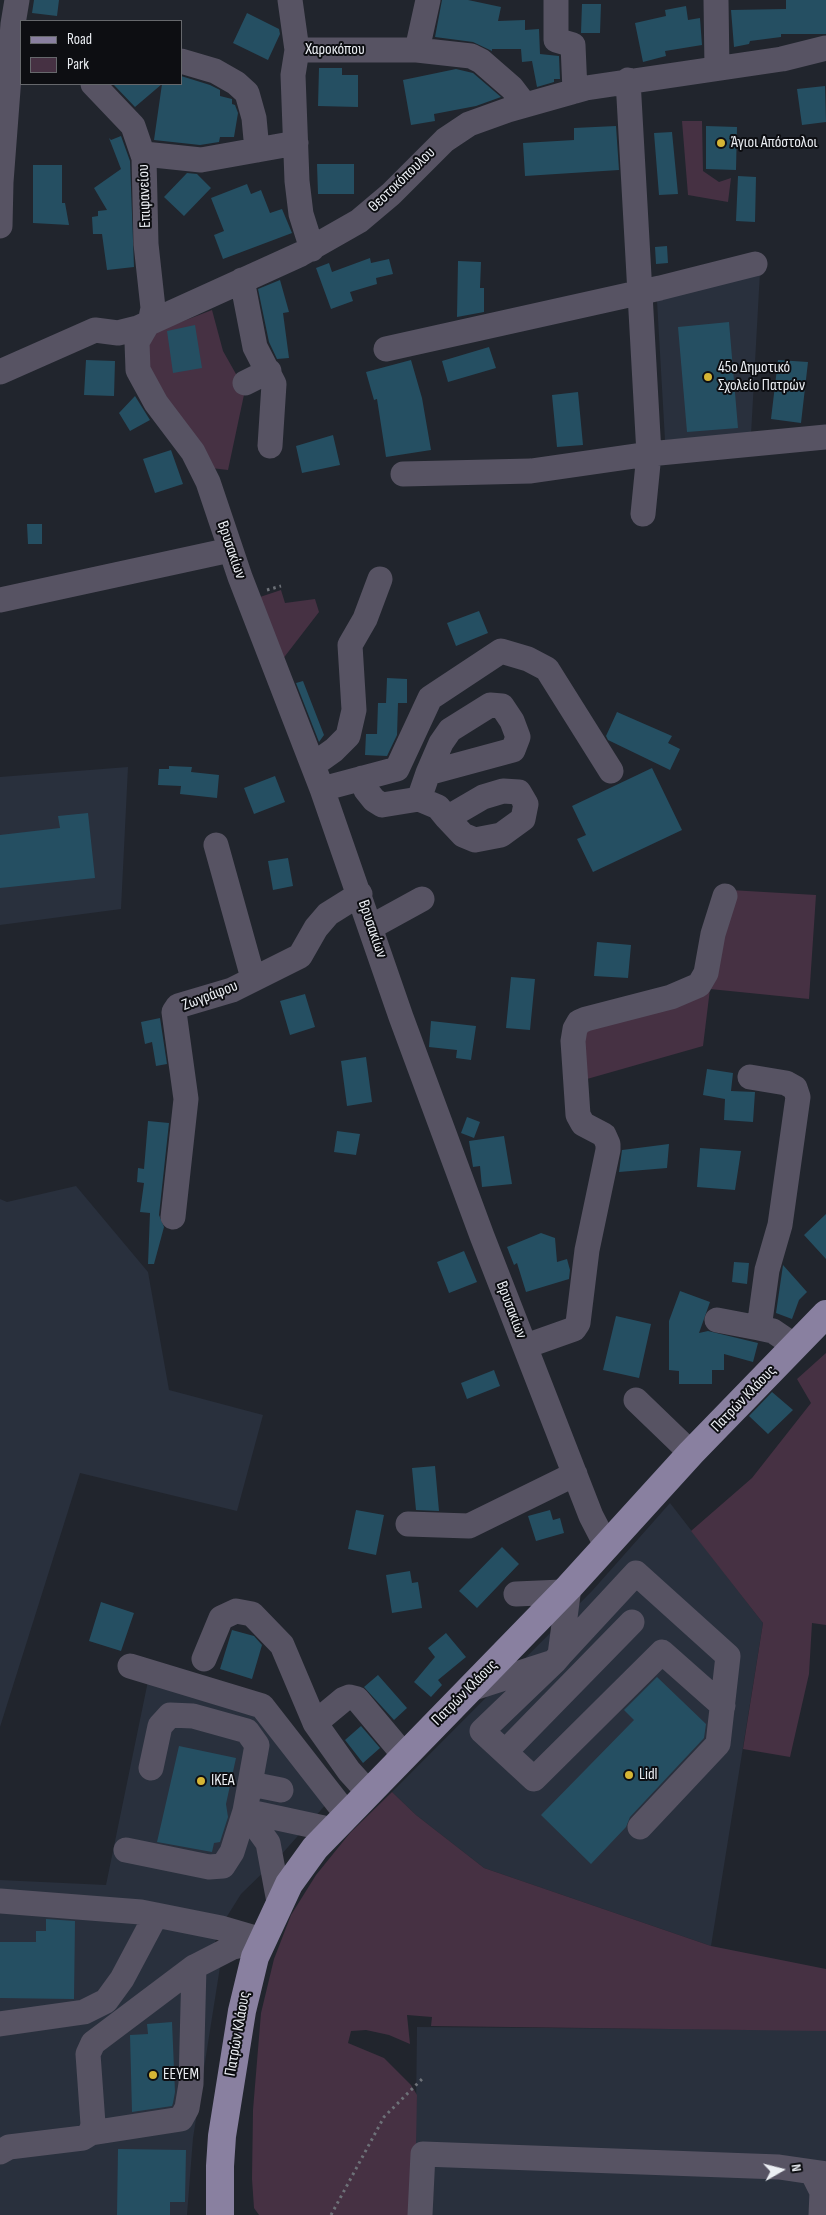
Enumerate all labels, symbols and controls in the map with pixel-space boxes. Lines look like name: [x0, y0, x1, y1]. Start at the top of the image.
legend: [20, 20, 182, 85]
text: Road: [67, 30, 92, 49]
street label: Χαροκόπου: [305, 40, 365, 60]
text: Park: [67, 55, 89, 74]
place label: Άγιοι Απόστολοι: [731, 133, 818, 153]
marker: Άγιοι Απόστολοι: [715, 137, 727, 149]
street label: Θεοτοκόπουλου: [365, 143, 439, 217]
street label: Επιφανείου: [134, 164, 156, 228]
place label: 45ο Δημοτικό Σχολείο Πατρών: [718, 358, 805, 396]
marker: 45ο Δημοτικό Σχολείο Πατρών: [702, 371, 714, 383]
street label: Βρυσακίων: [212, 519, 250, 581]
street label: Βρυσακίων: [353, 898, 391, 960]
street label: Ζωγράφου: [179, 977, 241, 1015]
street label: Βρυσακίων: [491, 1279, 531, 1341]
street label: Πατρών Κλάους: [707, 1362, 781, 1436]
street label: Πατρών Κλάους: [428, 1656, 502, 1730]
place label: Lidl: [639, 1765, 658, 1785]
marker: Lidl: [623, 1769, 635, 1781]
place label: IKEA: [211, 1771, 235, 1791]
marker: IKEA: [195, 1775, 207, 1787]
street label: Πατρών Κλάους: [221, 1990, 255, 2078]
place label: EEYEM: [163, 2065, 199, 2085]
marker: EEYEM: [147, 2069, 159, 2081]
north arrow: [756, 2145, 806, 2195]
text: N: [787, 2163, 805, 2173]

